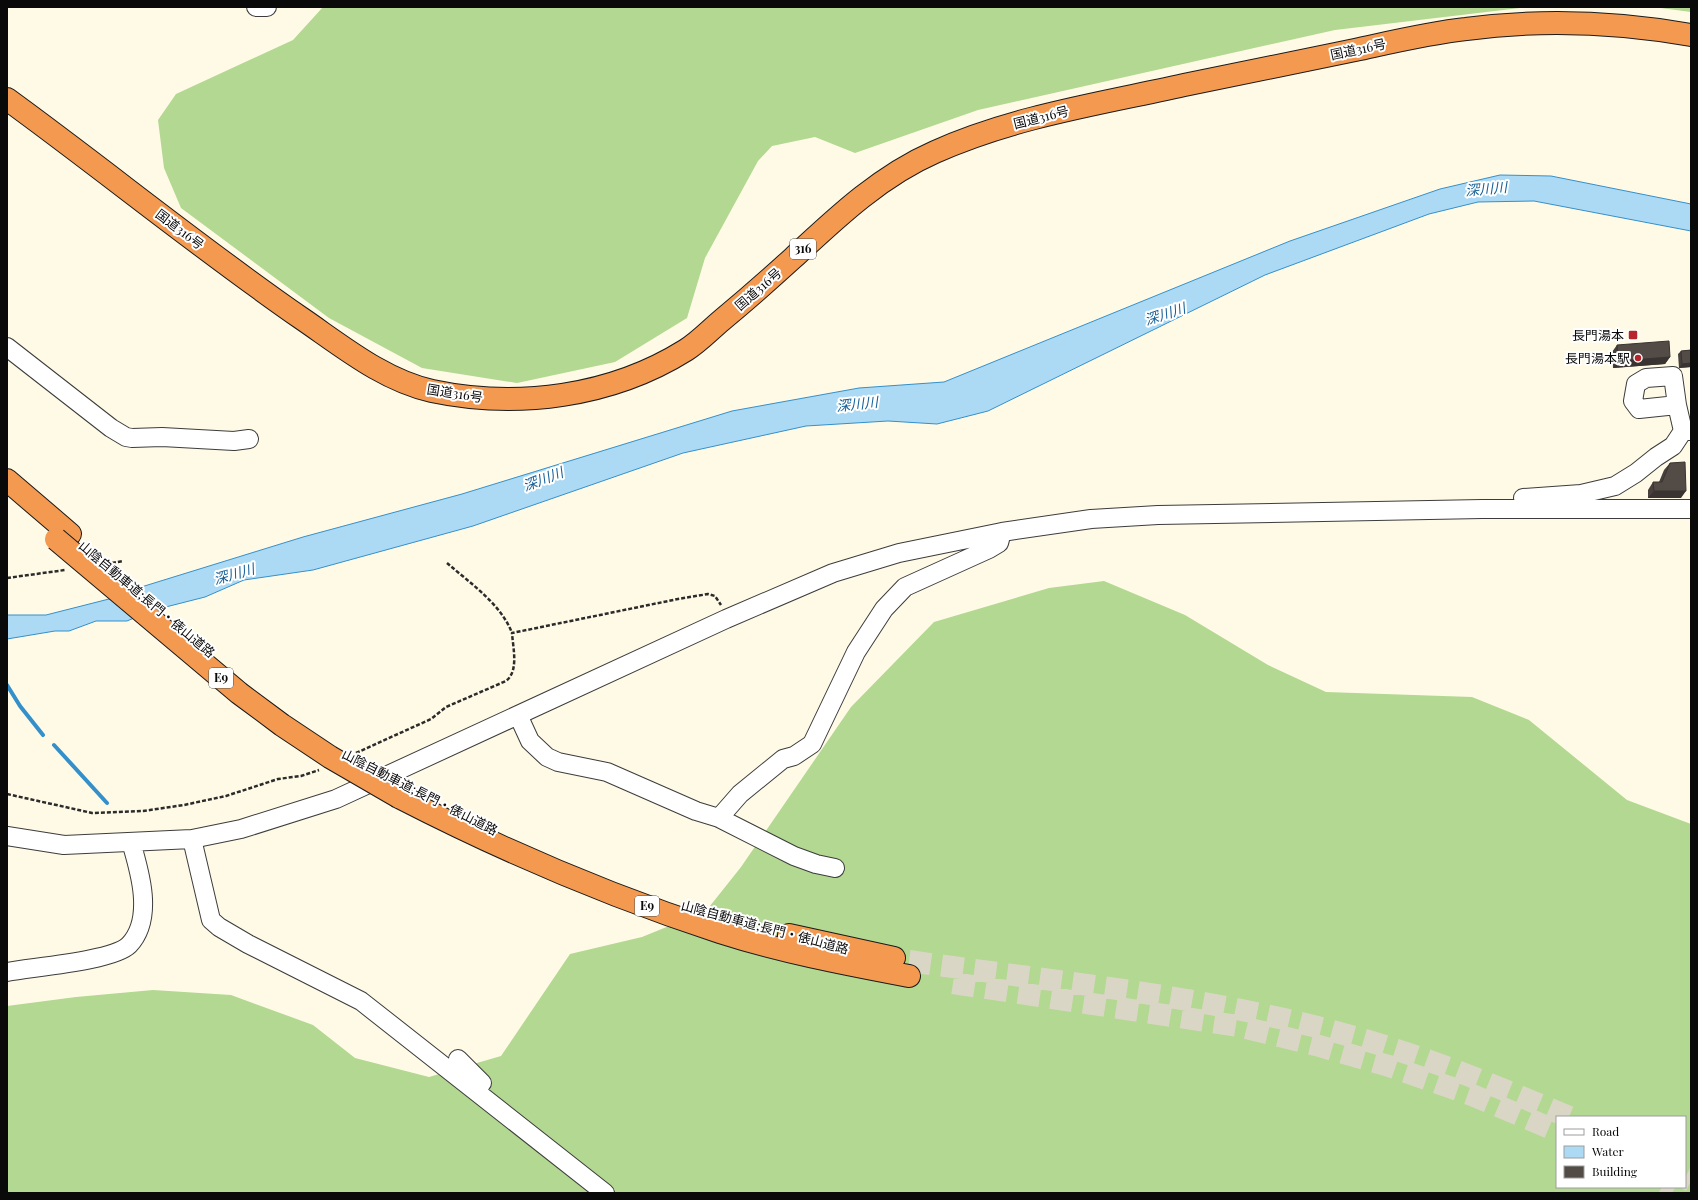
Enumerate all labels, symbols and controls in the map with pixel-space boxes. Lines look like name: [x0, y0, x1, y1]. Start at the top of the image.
street label: 国道316号: [1329, 34, 1387, 63]
street label: 国道316号: [1011, 101, 1070, 132]
water label: 深川川: [1464, 177, 1510, 200]
street label: 国道316号: [153, 205, 208, 252]
road number: 316: [790, 239, 816, 259]
street label: 国道316号: [731, 264, 785, 314]
water label: 深川川: [1142, 297, 1190, 329]
place label: 長門湯本: [1572, 326, 1624, 343]
marker: 長門湯本: [1627, 329, 1639, 341]
place label: 長門湯本駅: [1565, 349, 1630, 366]
marker: 長門湯本駅: [1633, 353, 1643, 363]
street label: 国道316号: [426, 380, 484, 405]
water label: 深川川: [835, 392, 881, 415]
water label: 深川川: [520, 461, 568, 495]
street label: 山陰自動車道;長門・俵山道路: [76, 537, 219, 661]
water label: 深川川: [211, 558, 259, 588]
road number: E9: [209, 668, 233, 688]
street label: 山陰自動車道;長門・俵山道路: [339, 745, 501, 838]
road number: E9: [635, 896, 659, 916]
street label: 山陰自動車道;長門・俵山道路: [680, 896, 851, 957]
legend: [1556, 1116, 1686, 1188]
text: Road: [1592, 1123, 1619, 1139]
text: Water: [1591, 1143, 1625, 1159]
text: Building: [1592, 1163, 1638, 1179]

